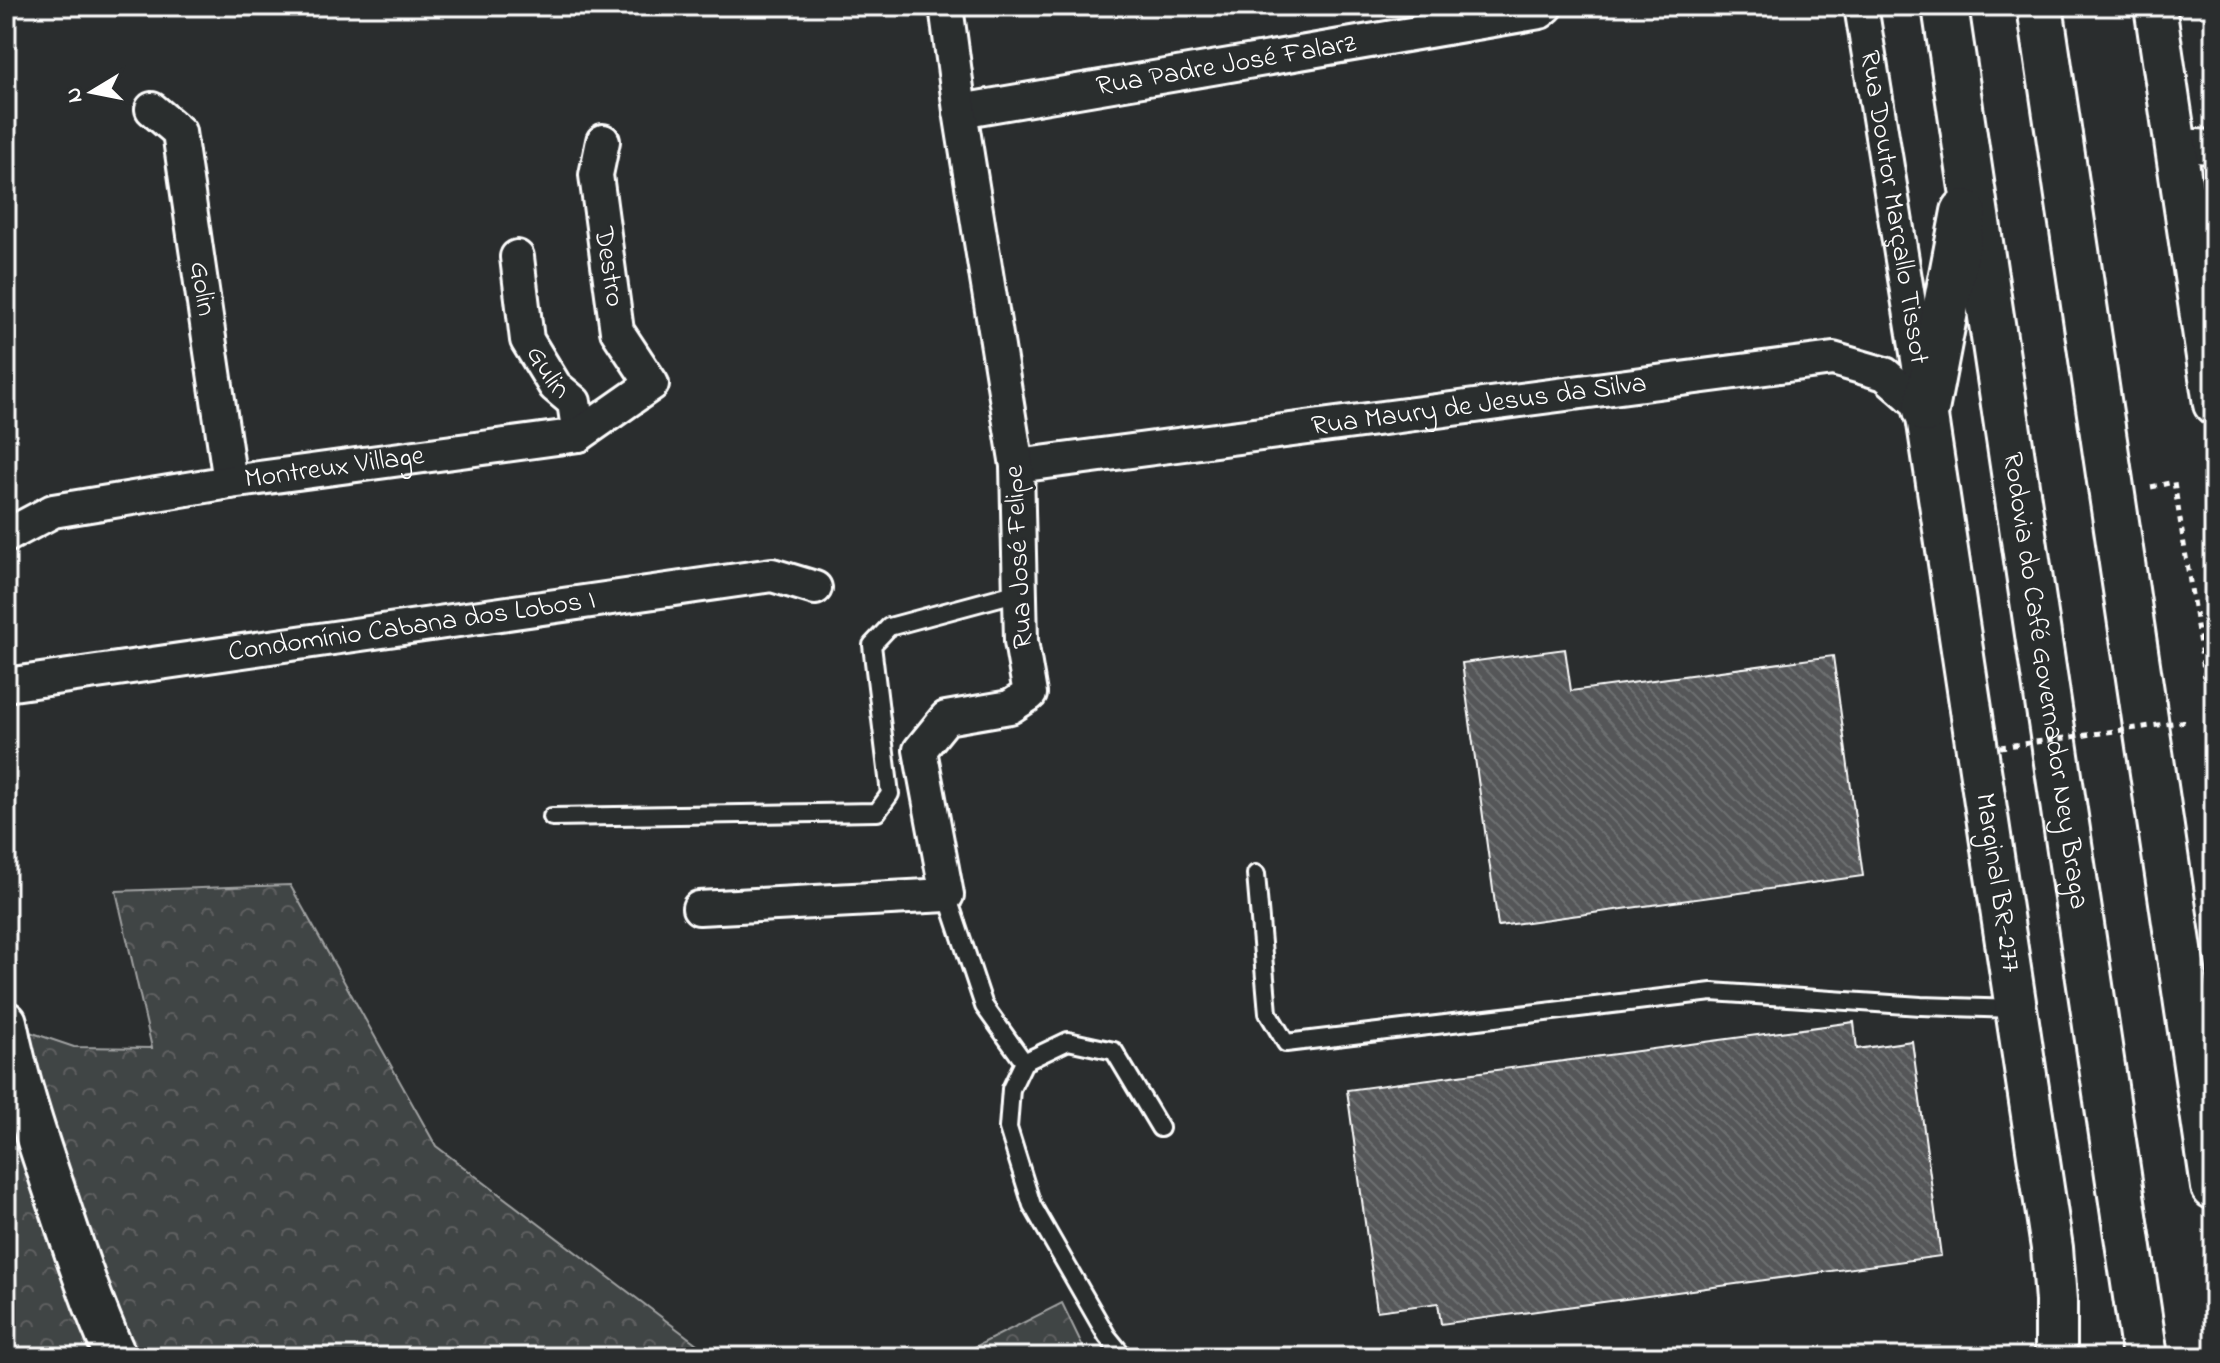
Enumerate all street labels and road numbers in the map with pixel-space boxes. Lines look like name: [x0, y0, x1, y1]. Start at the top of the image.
street label: Rua Padre José Falarz: [1093, 23, 1359, 108]
street label: Rua Doutor Marçallo Tissot: [1848, 47, 1939, 367]
street label: Destro: [581, 223, 635, 310]
street label: Golin: [178, 259, 226, 319]
street label: Gulin: [515, 338, 578, 410]
street label: Rua Maury de Jesus da Silva: [1309, 363, 1649, 448]
street label: Montreux Village: [242, 435, 427, 500]
street label: Rodovia do Café Governador Ney Braga: [1991, 449, 2099, 912]
street label: Rua José Felipe: [995, 464, 1045, 650]
street label: Condomínio Cabana dos Lobos I: [226, 580, 598, 673]
street label: Marginal BR-277: [1963, 790, 2031, 976]

